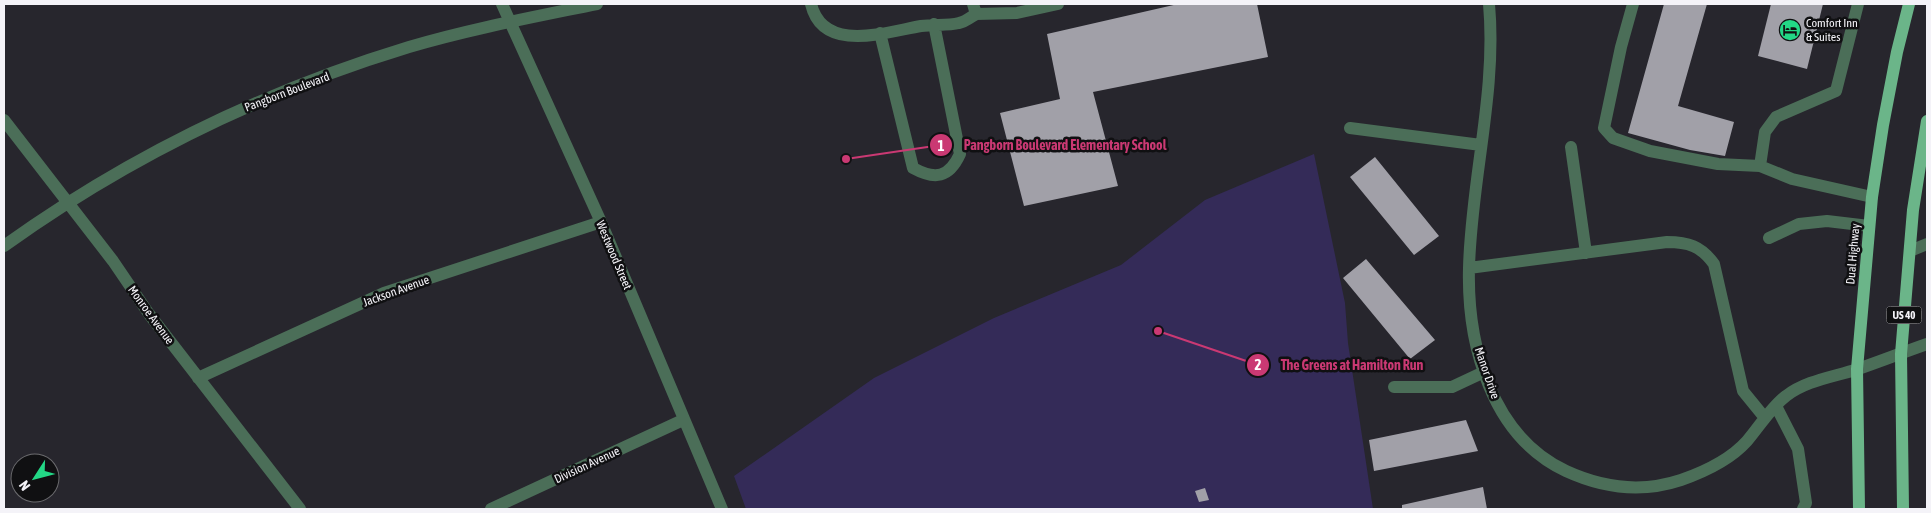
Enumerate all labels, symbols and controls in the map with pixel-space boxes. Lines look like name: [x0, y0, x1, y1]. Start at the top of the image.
place label: Comfort Inn & Suites: [1806, 16, 1858, 44]
hotel icon: Comfort Inn & Suites: [1778, 18, 1802, 42]
street label: Pangborn Boulevard: [243, 69, 331, 115]
callout: Pangborn Boulevard Elementary School: [929, 131, 1177, 160]
text: 1: [937, 137, 945, 154]
text: Pangborn Boulevard Elementary School: [964, 137, 1167, 153]
street label: Westwood Street: [593, 218, 635, 292]
street label: Dual Highway: [1843, 223, 1863, 285]
street label: Jackson Avenue: [361, 273, 431, 309]
street label: Monroe Avenue: [125, 283, 177, 347]
road number: US 40: [1886, 306, 1922, 324]
street label: Manor Drive: [1472, 345, 1502, 401]
callout: The Greens at Hamilton Run: [1245, 350, 1433, 379]
text: 2: [1254, 356, 1262, 373]
text: The Greens at Hamilton Run: [1281, 357, 1424, 373]
street label: Division Avenue: [552, 444, 622, 486]
north arrow: [10, 453, 60, 503]
text: N: [16, 478, 33, 494]

